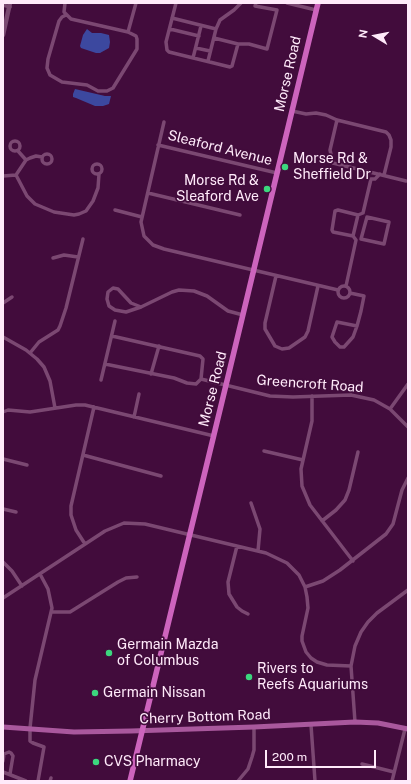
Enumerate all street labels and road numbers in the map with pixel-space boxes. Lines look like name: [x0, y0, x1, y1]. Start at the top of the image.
street label: Morse Road: [271, 34, 305, 114]
street label: Sleaford Avenue: [166, 127, 274, 169]
street label: Morse Road: [196, 350, 230, 428]
street label: Greencroft Road: [256, 372, 364, 396]
street label: Cherry Bottom Road: [139, 706, 271, 728]

